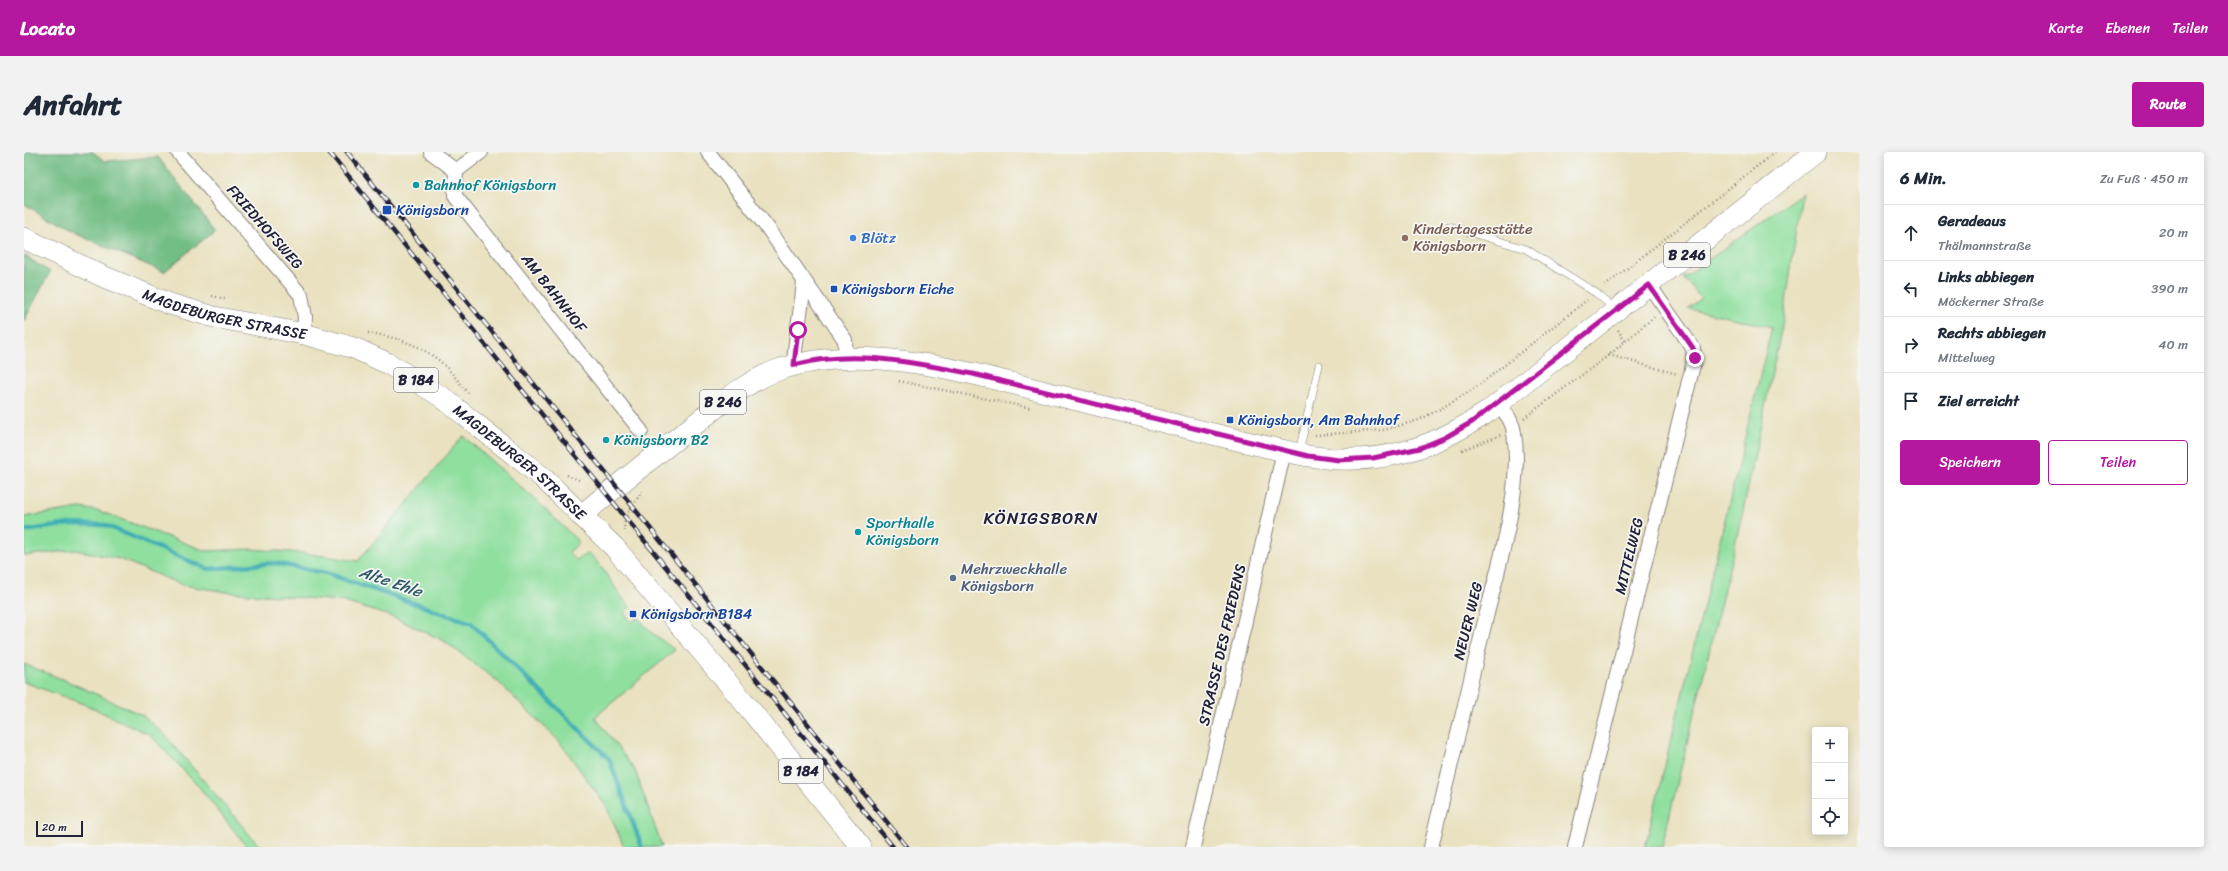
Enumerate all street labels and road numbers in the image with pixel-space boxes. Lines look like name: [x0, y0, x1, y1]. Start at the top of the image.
street label: FRIEDHOFSWEG: [220, 178, 310, 276]
road number: B 246: [1664, 243, 1710, 267]
street label: AM BAHNHOF: [514, 247, 594, 339]
street label: MAGDEBURGER STRASSE: [138, 281, 311, 348]
road number: B 184: [394, 368, 438, 392]
road number: B 246: [700, 390, 746, 414]
street label: MAGDEBURGER STRASSE: [447, 397, 594, 528]
street label: MITTELWEG: [1607, 515, 1651, 597]
street label: STRASSE DES FRIEDENS: [1191, 562, 1253, 728]
street label: NEUER WEG: [1446, 579, 1490, 663]
road number: B 184: [779, 759, 823, 783]

